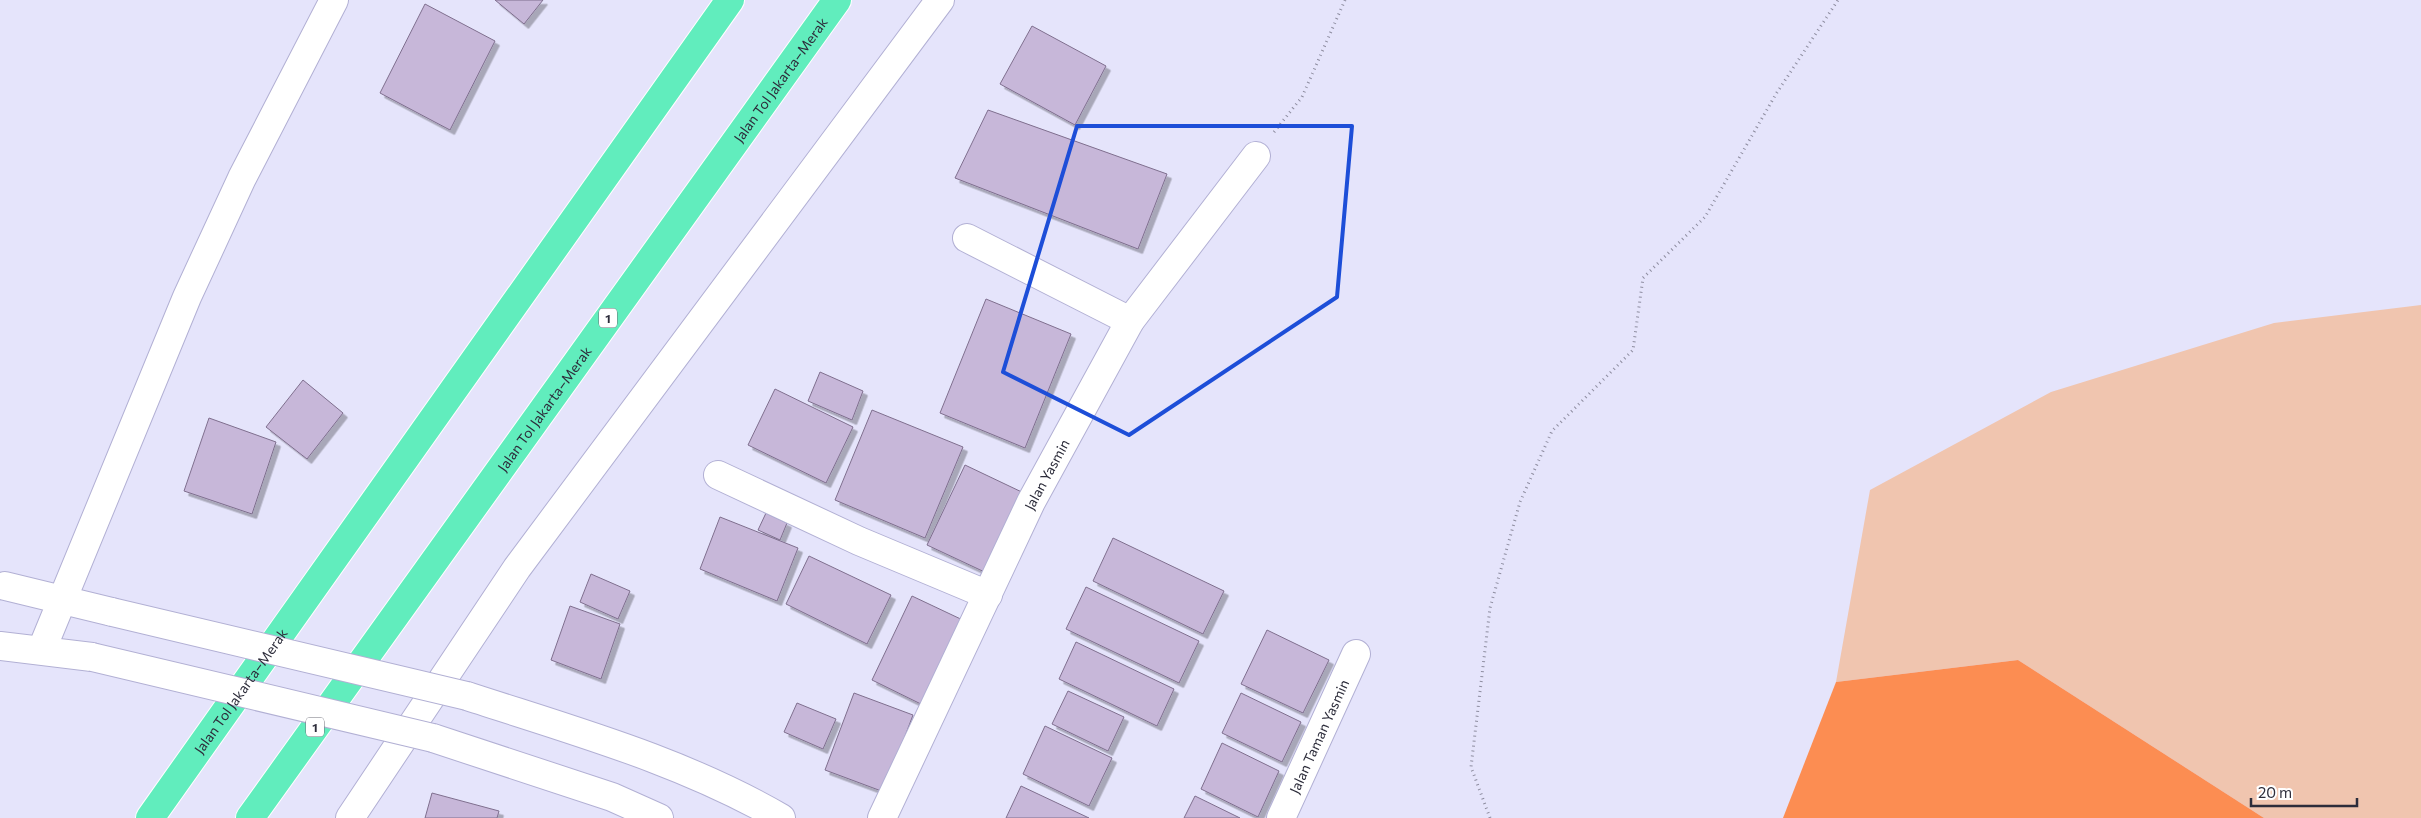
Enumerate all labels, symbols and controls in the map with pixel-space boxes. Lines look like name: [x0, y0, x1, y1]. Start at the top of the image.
street label: Jalan Tol Jakarta–Merak: [729, 13, 831, 145]
road number: 1: [599, 308, 617, 328]
street label: Jalan Tol Jakarta–Merak: [493, 342, 595, 474]
street label: Jalan Yasmin: [1020, 436, 1072, 512]
street label: Jalan Tol Jakarta–Merak: [190, 624, 291, 757]
street label: Jalan Taman Yasmin: [1285, 676, 1352, 796]
road number: 1: [306, 718, 324, 736]
scale bar: [2251, 776, 2357, 808]
text: 20 m: [2258, 783, 2292, 801]

